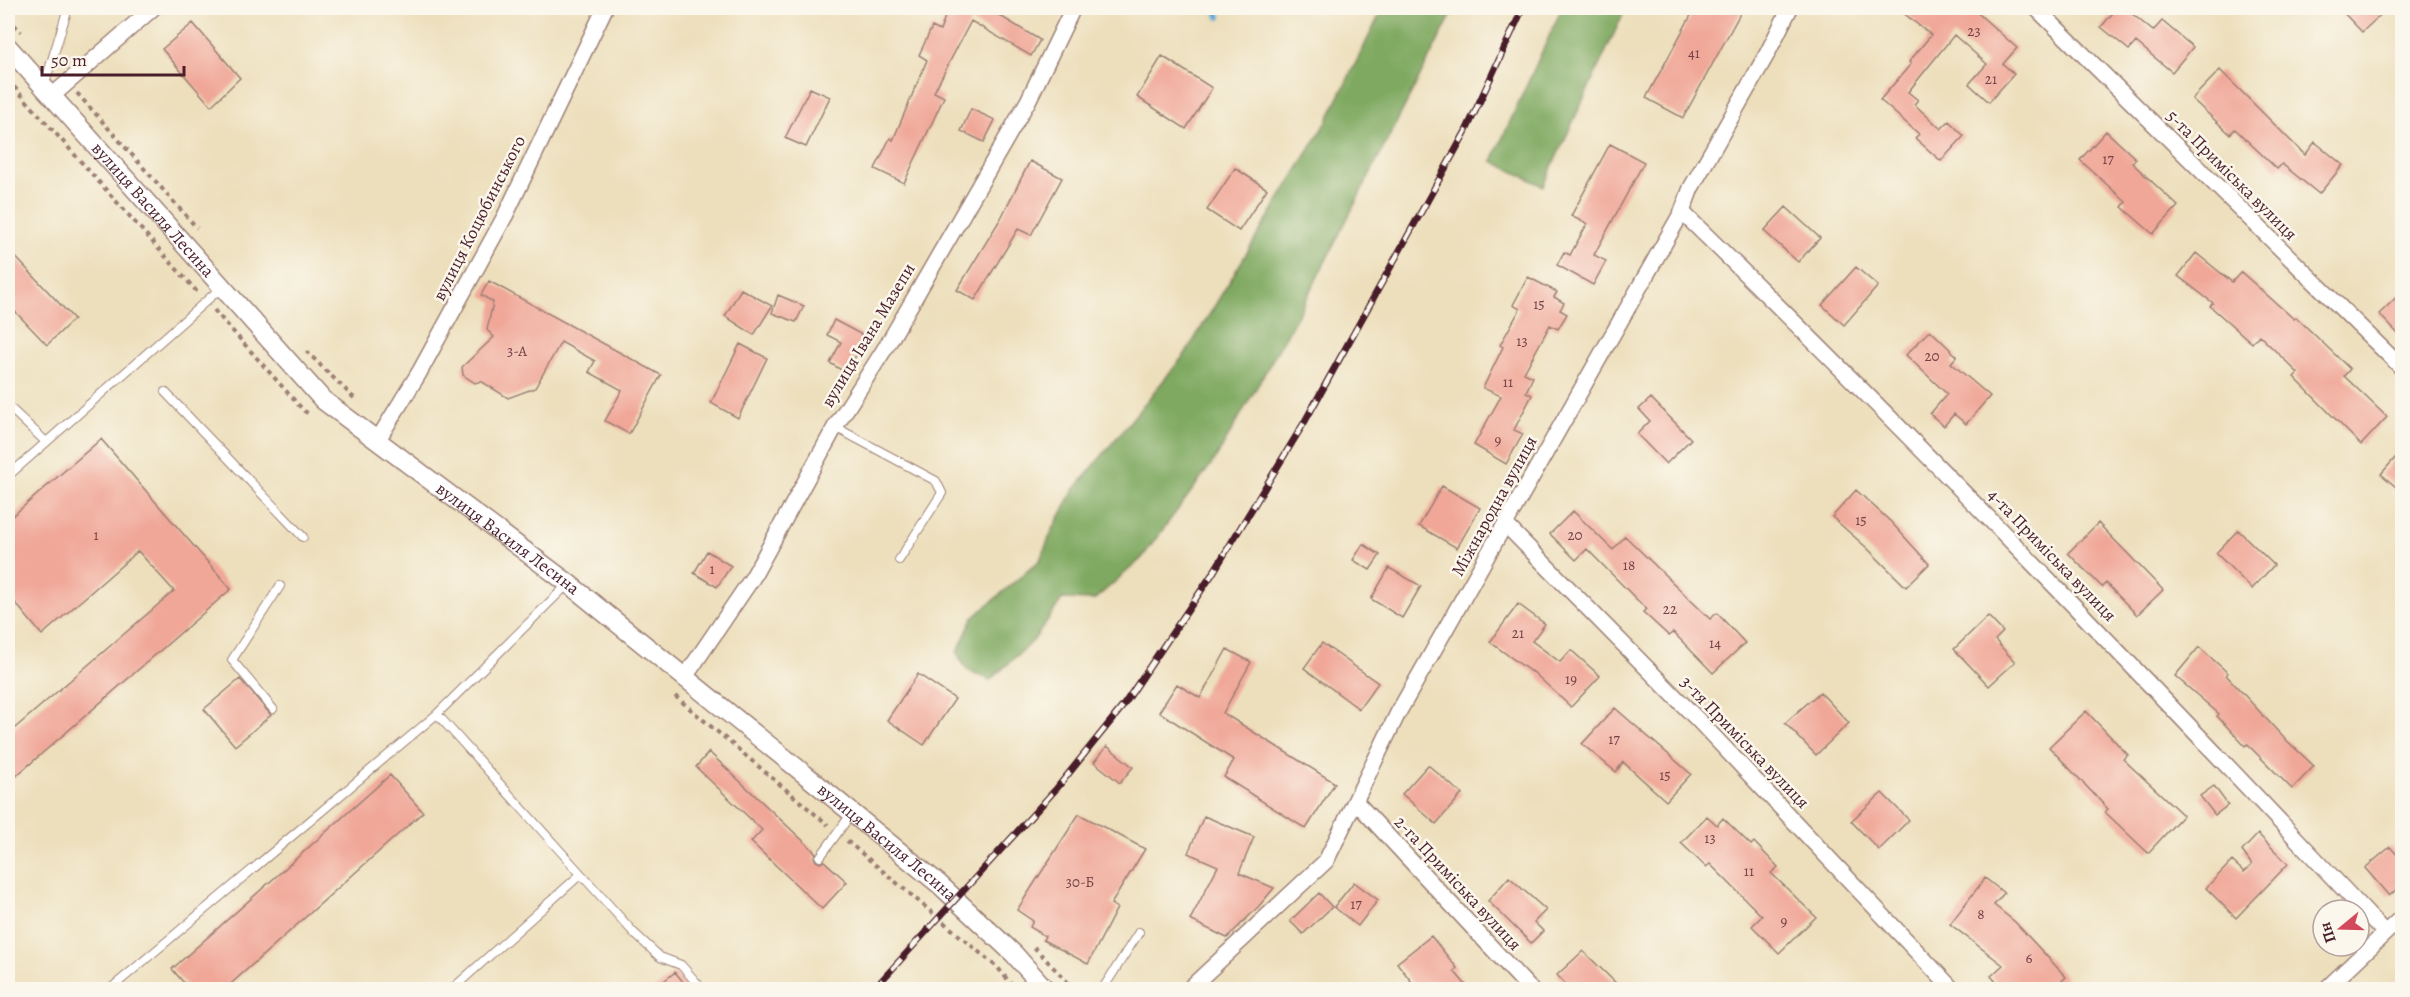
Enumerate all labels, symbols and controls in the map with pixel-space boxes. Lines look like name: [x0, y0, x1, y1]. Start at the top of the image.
house number: 23: [1967, 21, 1981, 41]
scale bar: [42, 39, 184, 77]
house number: 41: [1688, 43, 1700, 63]
text: 50 m: [51, 48, 87, 72]
house number: 21: [1985, 69, 1997, 89]
street label: 5-та Приміська вулиця: [2161, 104, 2303, 246]
street label: вулиця Коцюбинського: [427, 131, 531, 305]
street label: вулиця Василя Лесина: [86, 137, 220, 283]
house number: 17: [2102, 149, 2114, 169]
street label: вулиця Івана Мазепи: [815, 259, 921, 411]
house number: 15: [1533, 294, 1545, 314]
house number: 13: [1516, 331, 1528, 351]
house number: 3-А: [507, 341, 527, 361]
house number: 20: [1924, 346, 1940, 366]
house number: 11: [1503, 372, 1513, 392]
house number: 9: [1495, 430, 1502, 450]
street label: Міжнародна вулиця: [1445, 431, 1543, 581]
street label: вулиця Василя Лесина: [431, 477, 585, 600]
street label: 4-та Приміська вулиця: [1982, 483, 2122, 627]
house number: 15: [1855, 510, 1867, 530]
house number: 1: [93, 525, 99, 545]
house number: 20: [1567, 525, 1583, 545]
house number: 18: [1623, 555, 1635, 575]
house number: 1: [709, 559, 715, 579]
house number: 22: [1663, 599, 1677, 619]
house number: 21: [1512, 623, 1524, 643]
house number: 14: [1709, 633, 1721, 653]
house number: 19: [1565, 669, 1577, 689]
street label: 3-тя Приміська вулиця: [1675, 670, 1815, 814]
house number: 17: [1608, 729, 1620, 749]
house number: 15: [1659, 765, 1671, 785]
street label: вулиця Василя Лесина: [812, 777, 963, 907]
street label: 2-га Приміська вулиця: [1389, 810, 1527, 956]
house number: 13: [1704, 828, 1716, 848]
house number: 11: [1744, 861, 1754, 881]
house number: 30-Б: [1066, 872, 1094, 892]
house number: 17: [1350, 894, 1362, 914]
north arrow: [2311, 898, 2371, 958]
house number: 8: [1977, 904, 1985, 924]
house number: 9: [1781, 911, 1788, 931]
text: Пн: [2314, 919, 2342, 946]
house number: 6: [2026, 948, 2033, 968]

